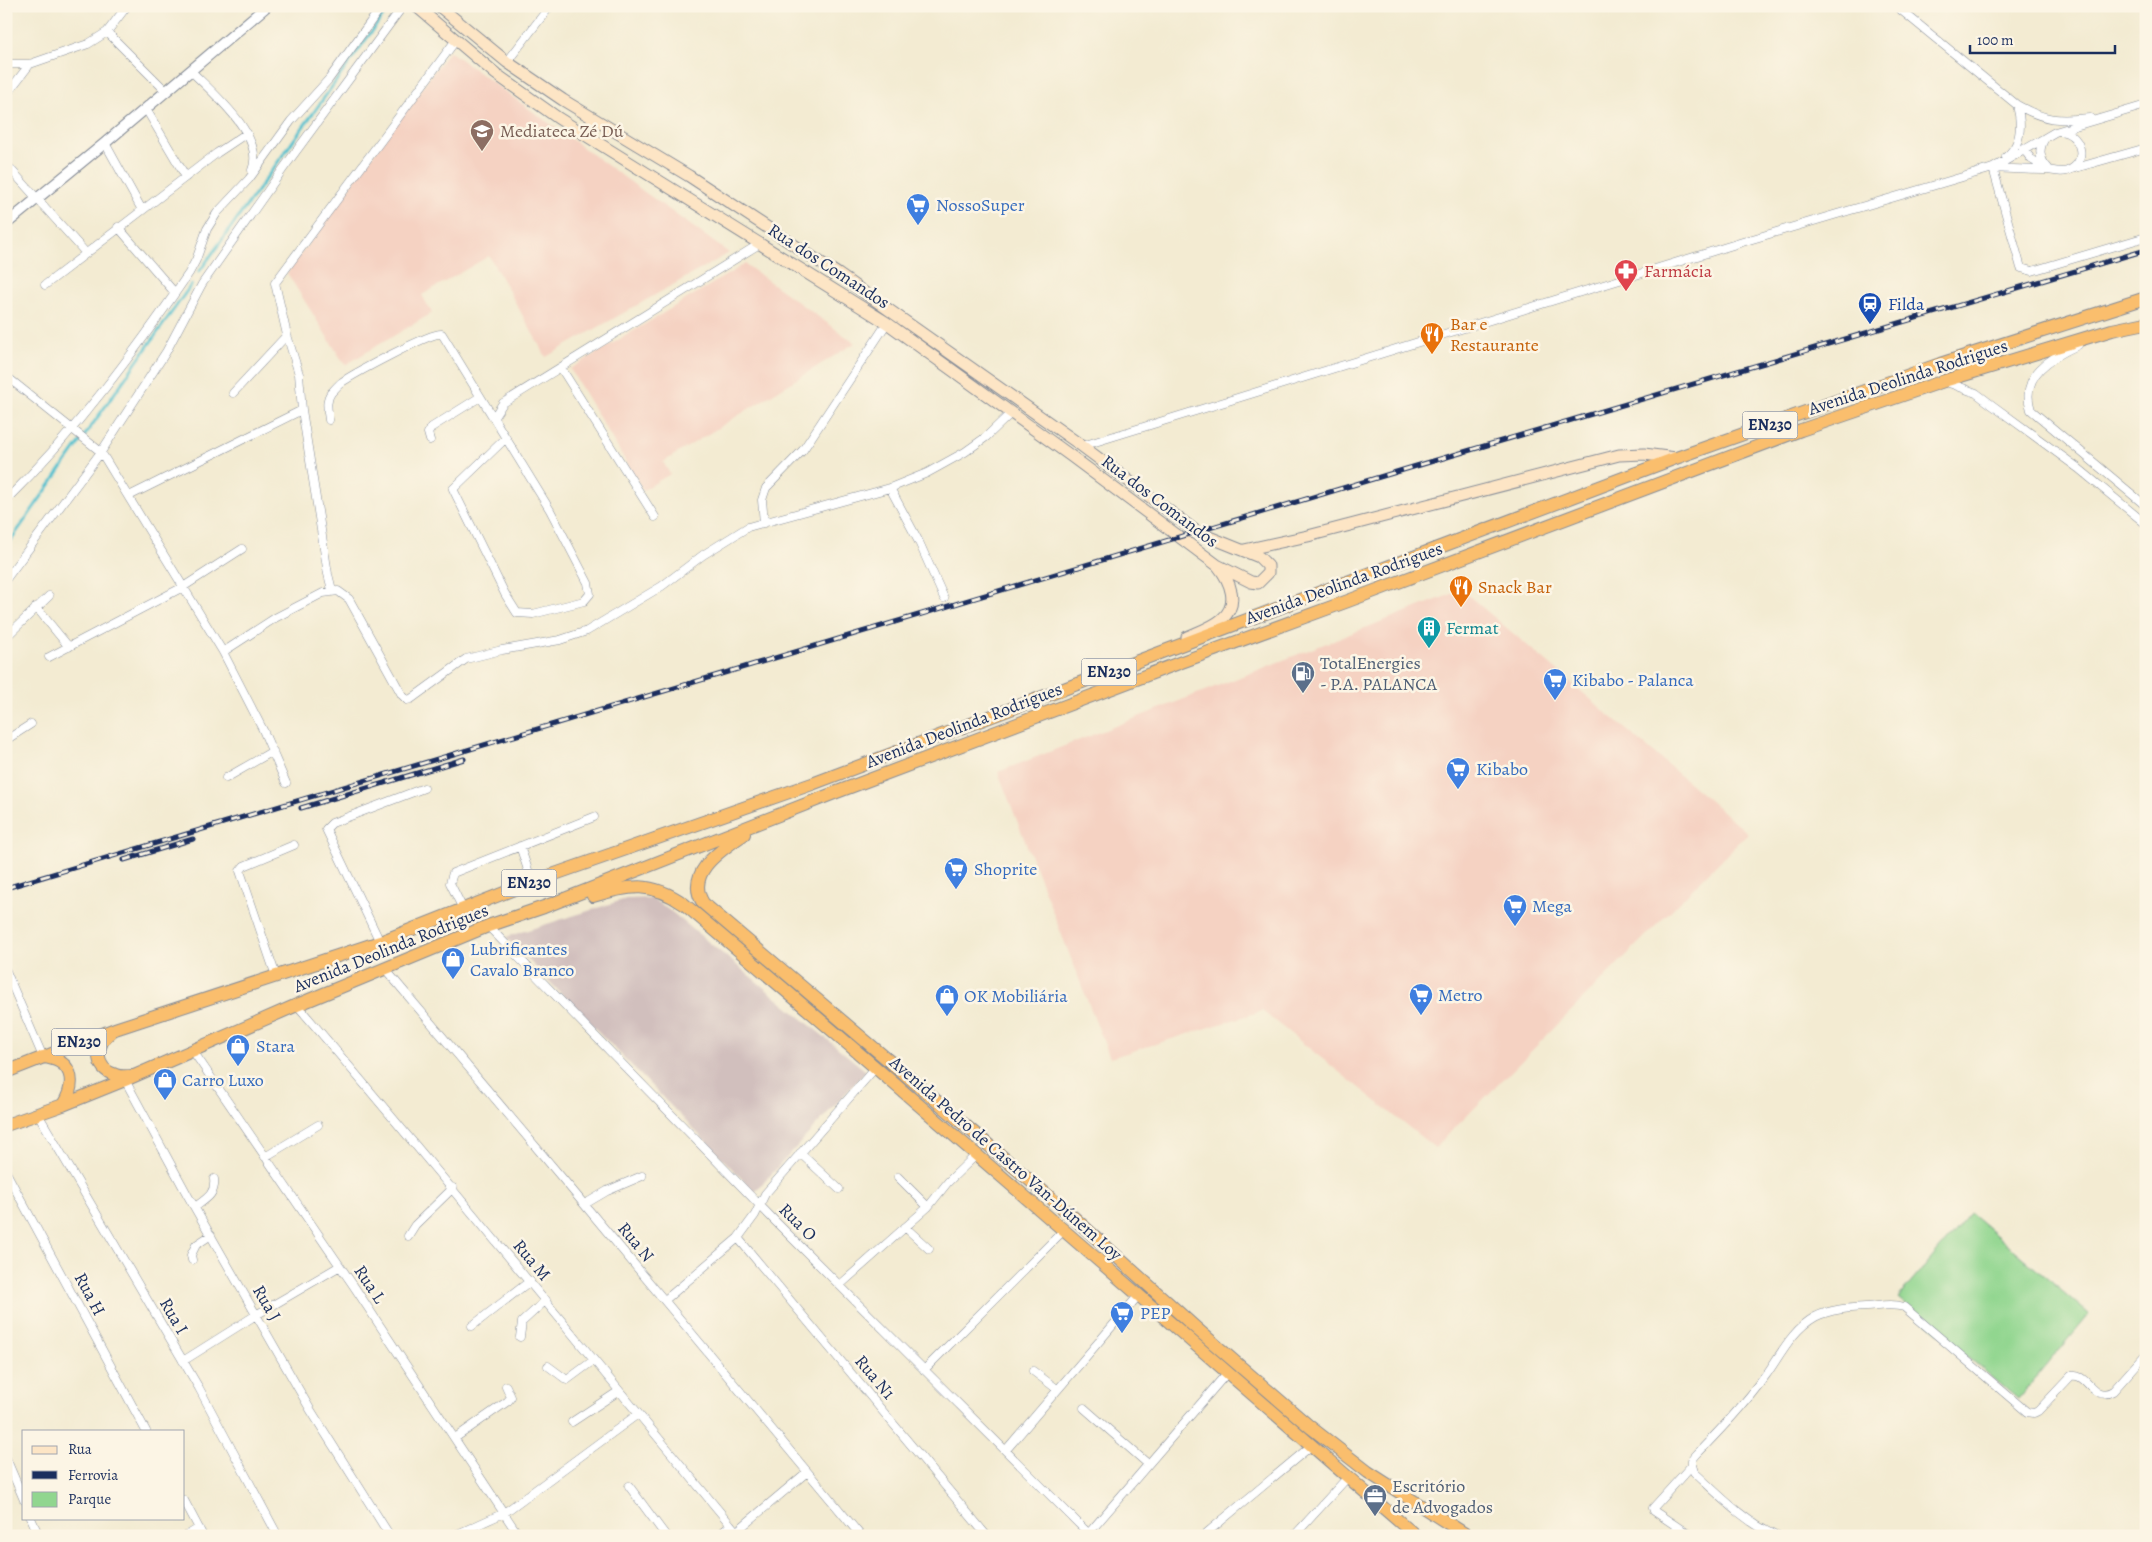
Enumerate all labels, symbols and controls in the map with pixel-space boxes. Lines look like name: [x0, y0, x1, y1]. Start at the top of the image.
scale bar: [1970, 22, 2114, 54]
text: 100 m: [1977, 30, 2014, 50]
school or university icon: Mediateca Zé Dú: [469, 118, 495, 152]
place label: Mediateca Zé Dú: [500, 119, 624, 143]
supermarket icon: NossoSuper: [905, 192, 931, 226]
place label: NossoSuper: [936, 193, 1025, 217]
street label: Rua dos Comandos: [764, 218, 894, 314]
pharmacy icon: Farmácia: [1613, 258, 1639, 292]
place label: Farmácia: [1644, 259, 1713, 283]
station icon: Filda: [1857, 291, 1883, 325]
place label: Filda: [1888, 292, 1925, 316]
place label: Bar e Restaurante: [1450, 312, 1539, 357]
restaurant icon: Bar e Restaurante: [1419, 321, 1445, 355]
street label: Avenida Deolinda Rodrigues: [1804, 333, 2011, 421]
road number: EN230: [1742, 412, 1798, 438]
street label: Rua dos Comandos: [1097, 449, 1223, 553]
street label: Avenida Deolinda Rodrigues: [1241, 536, 1446, 630]
restaurant icon: Snack Bar: [1448, 574, 1474, 608]
place label: Snack Bar: [1478, 575, 1552, 599]
building icon: Fermat: [1416, 615, 1442, 649]
place label: Fermat: [1446, 616, 1499, 640]
place label: TotalEnergies - P.A. PALANCA: [1320, 651, 1438, 696]
road number: EN230: [1082, 659, 1136, 686]
fuel station icon: TotalEnergies - P.A. PALANCA: [1290, 660, 1316, 694]
supermarket icon: Kibabo - Palanca: [1542, 667, 1568, 701]
place label: Kibabo - Palanca: [1572, 668, 1694, 692]
street label: Avenida Deolinda Rodrigues: [862, 676, 1066, 774]
supermarket icon: Kibabo: [1445, 756, 1471, 790]
place label: Kibabo: [1476, 757, 1528, 781]
supermarket icon: Shoprite: [943, 856, 969, 890]
place label: Shoprite: [974, 857, 1037, 881]
road number: EN230: [502, 870, 556, 896]
supermarket icon: Mega: [1502, 893, 1528, 927]
place label: Mega: [1532, 894, 1573, 918]
street label: Avenida Deolinda Rodrigues: [289, 898, 492, 999]
place label: Lubrificantes Cavalo Branco: [470, 937, 574, 982]
shop icon: Lubrificantes Cavalo Branco: [440, 946, 466, 980]
supermarket icon: Metro: [1408, 982, 1434, 1016]
shop icon: OK Mobiliária: [934, 983, 960, 1017]
place label: Metro: [1438, 983, 1483, 1007]
place label: OK Mobiliária: [964, 984, 1068, 1008]
road number: EN230: [52, 1028, 106, 1056]
shop icon: Stara: [225, 1033, 251, 1067]
place label: Stara: [256, 1034, 296, 1058]
street label: Avenida Pedro de Castro Van-Dúnem Loy: [884, 1050, 1128, 1266]
shop icon: Carro Luxo: [152, 1067, 178, 1101]
place label: Carro Luxo: [182, 1068, 264, 1092]
street label: Rua O: [774, 1198, 822, 1246]
street label: Rua N: [612, 1217, 660, 1267]
street label: Rua M: [508, 1234, 556, 1286]
street label: Rua L: [349, 1260, 392, 1309]
street label: Rua H: [69, 1268, 111, 1320]
street label: Rua J: [247, 1281, 287, 1325]
street label: Rua I: [154, 1293, 194, 1339]
supermarket icon: PEP: [1109, 1300, 1135, 1334]
place label: PEP: [1140, 1301, 1171, 1325]
street label: Rua N1: [849, 1350, 901, 1404]
legend: [22, 1430, 185, 1520]
text: Rua: [68, 1439, 92, 1459]
text: Ferrovia: [68, 1465, 118, 1485]
place label: Escritório de Advogados: [1392, 1474, 1493, 1519]
office icon: Escritório de Advogados: [1362, 1483, 1388, 1517]
text: Parque: [68, 1489, 111, 1509]

